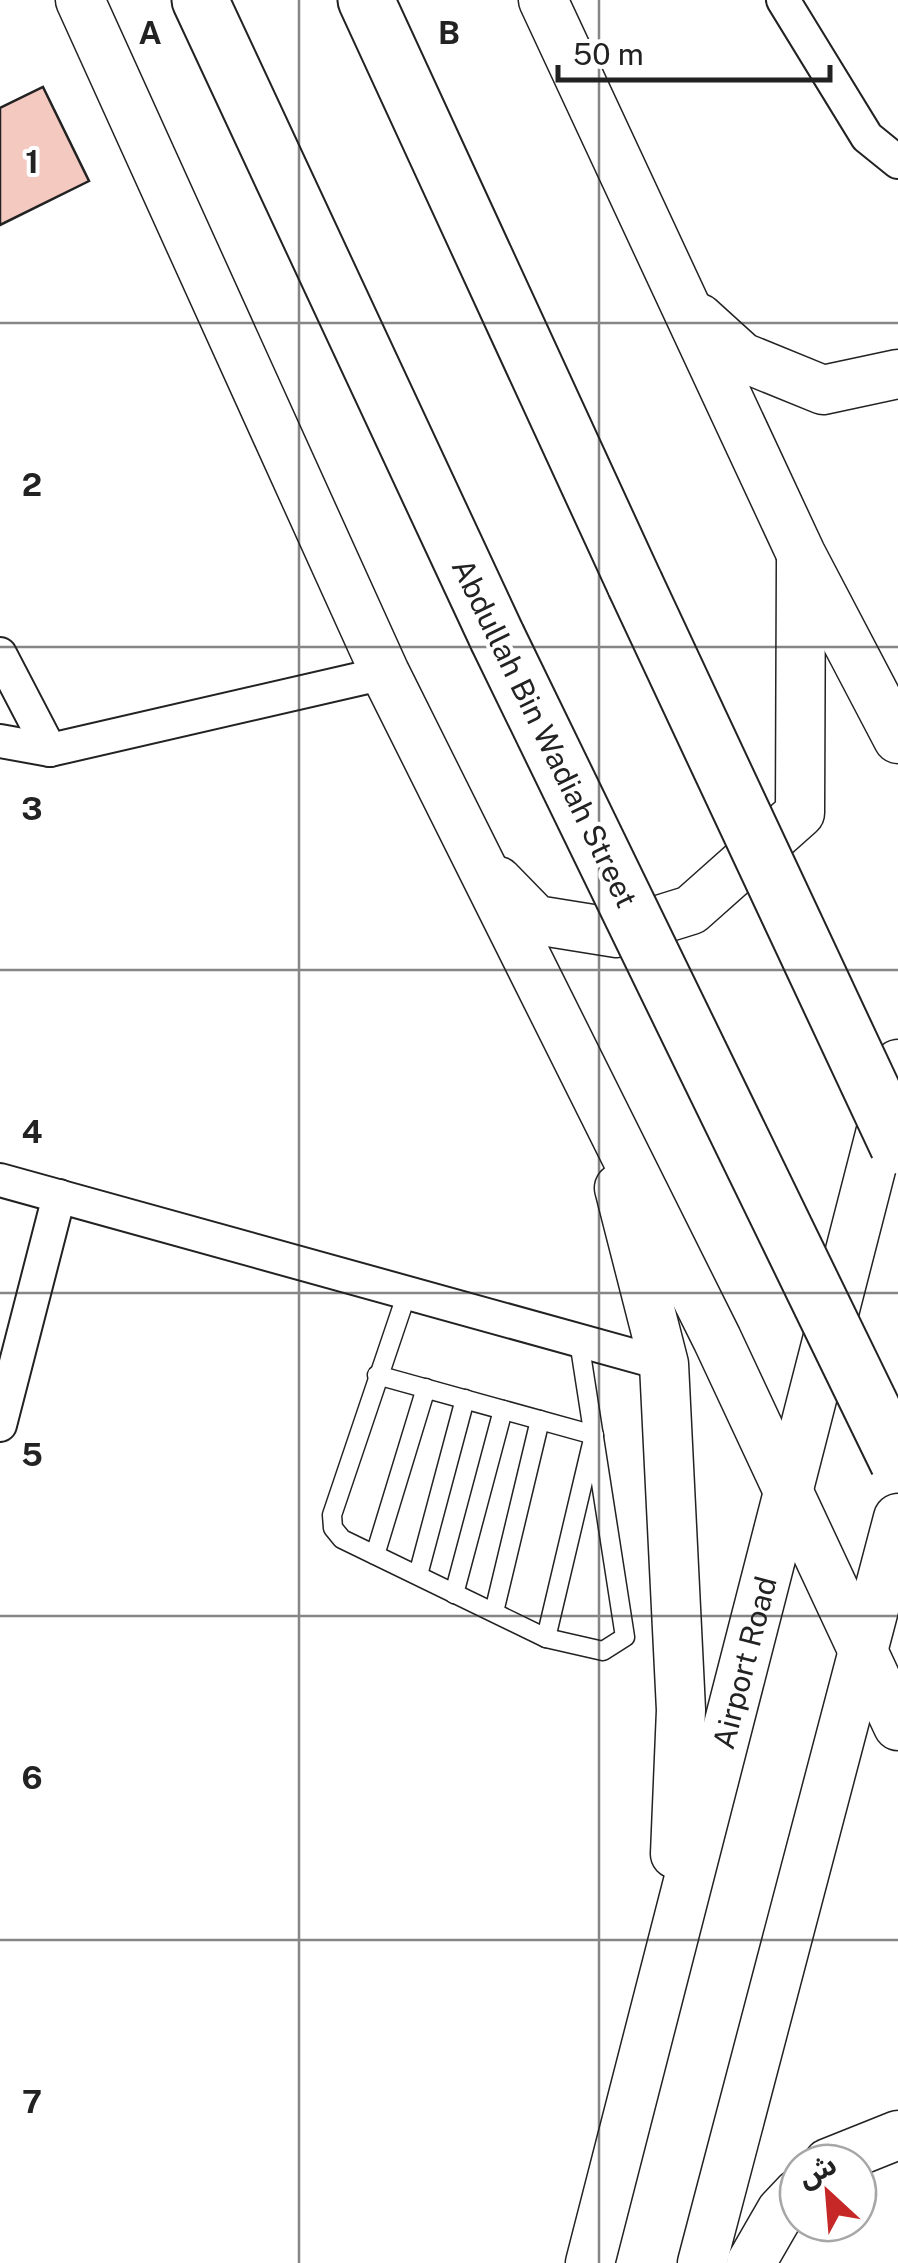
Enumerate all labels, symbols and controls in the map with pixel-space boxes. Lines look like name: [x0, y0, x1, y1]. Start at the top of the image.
text: A: [138, 14, 162, 51]
text: B: [438, 14, 460, 51]
scale bar: [558, 20, 830, 82]
text: 50 m: [573, 36, 644, 72]
text: 1: [25, 143, 39, 180]
text: 2: [22, 466, 42, 503]
street label: Abdullah Bin Wadiah Street: [445, 553, 645, 913]
text: 3: [21, 790, 43, 827]
text: 4: [22, 1113, 43, 1150]
text: 5: [21, 1436, 43, 1473]
street label: Airport Road: [705, 1572, 784, 1753]
text: 6: [21, 1759, 43, 1796]
text: 7: [22, 2083, 42, 2120]
north arrow: [778, 2143, 878, 2243]
text: ش: [792, 2147, 841, 2193]

